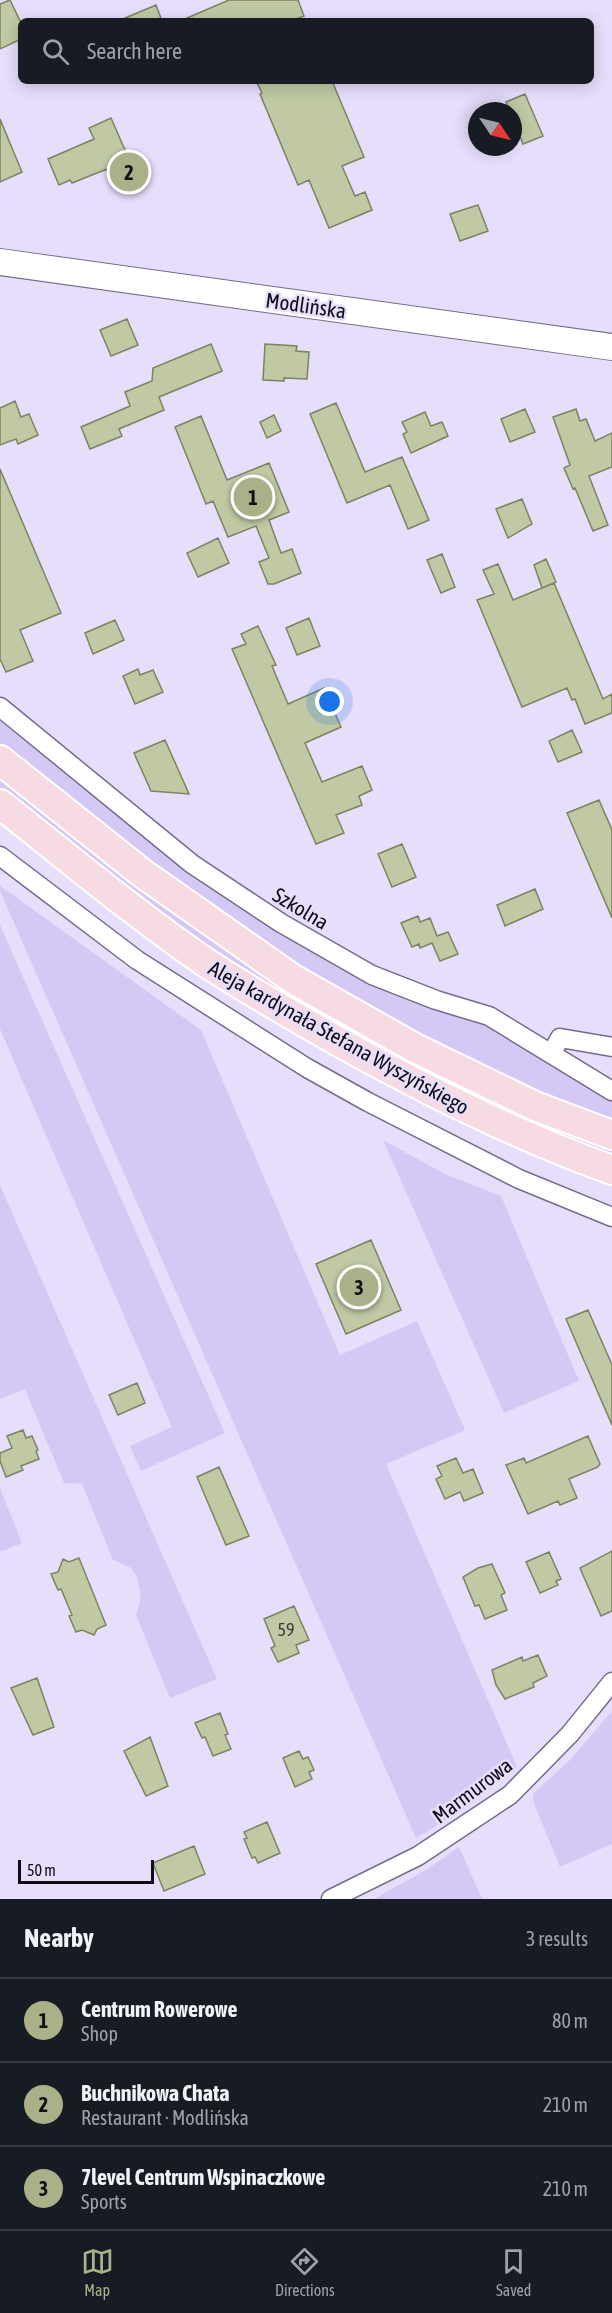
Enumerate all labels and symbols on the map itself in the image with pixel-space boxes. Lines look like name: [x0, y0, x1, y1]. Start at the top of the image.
north arrow: [468, 102, 522, 156]
pin: 2: [110, 150, 148, 195]
street label: Modlińska: [264, 287, 348, 323]
pin: 1: [234, 474, 272, 520]
your location: [315, 687, 344, 716]
street label: Szkolna: [269, 882, 333, 934]
street label: Aleja kardynała Stefana Wyszyńskiego: [205, 955, 473, 1119]
pin: 3: [340, 1264, 378, 1310]
house number: 59: [278, 1619, 294, 1640]
street label: Marmurowa: [428, 1752, 516, 1828]
scale bar: [18, 1857, 154, 1884]

